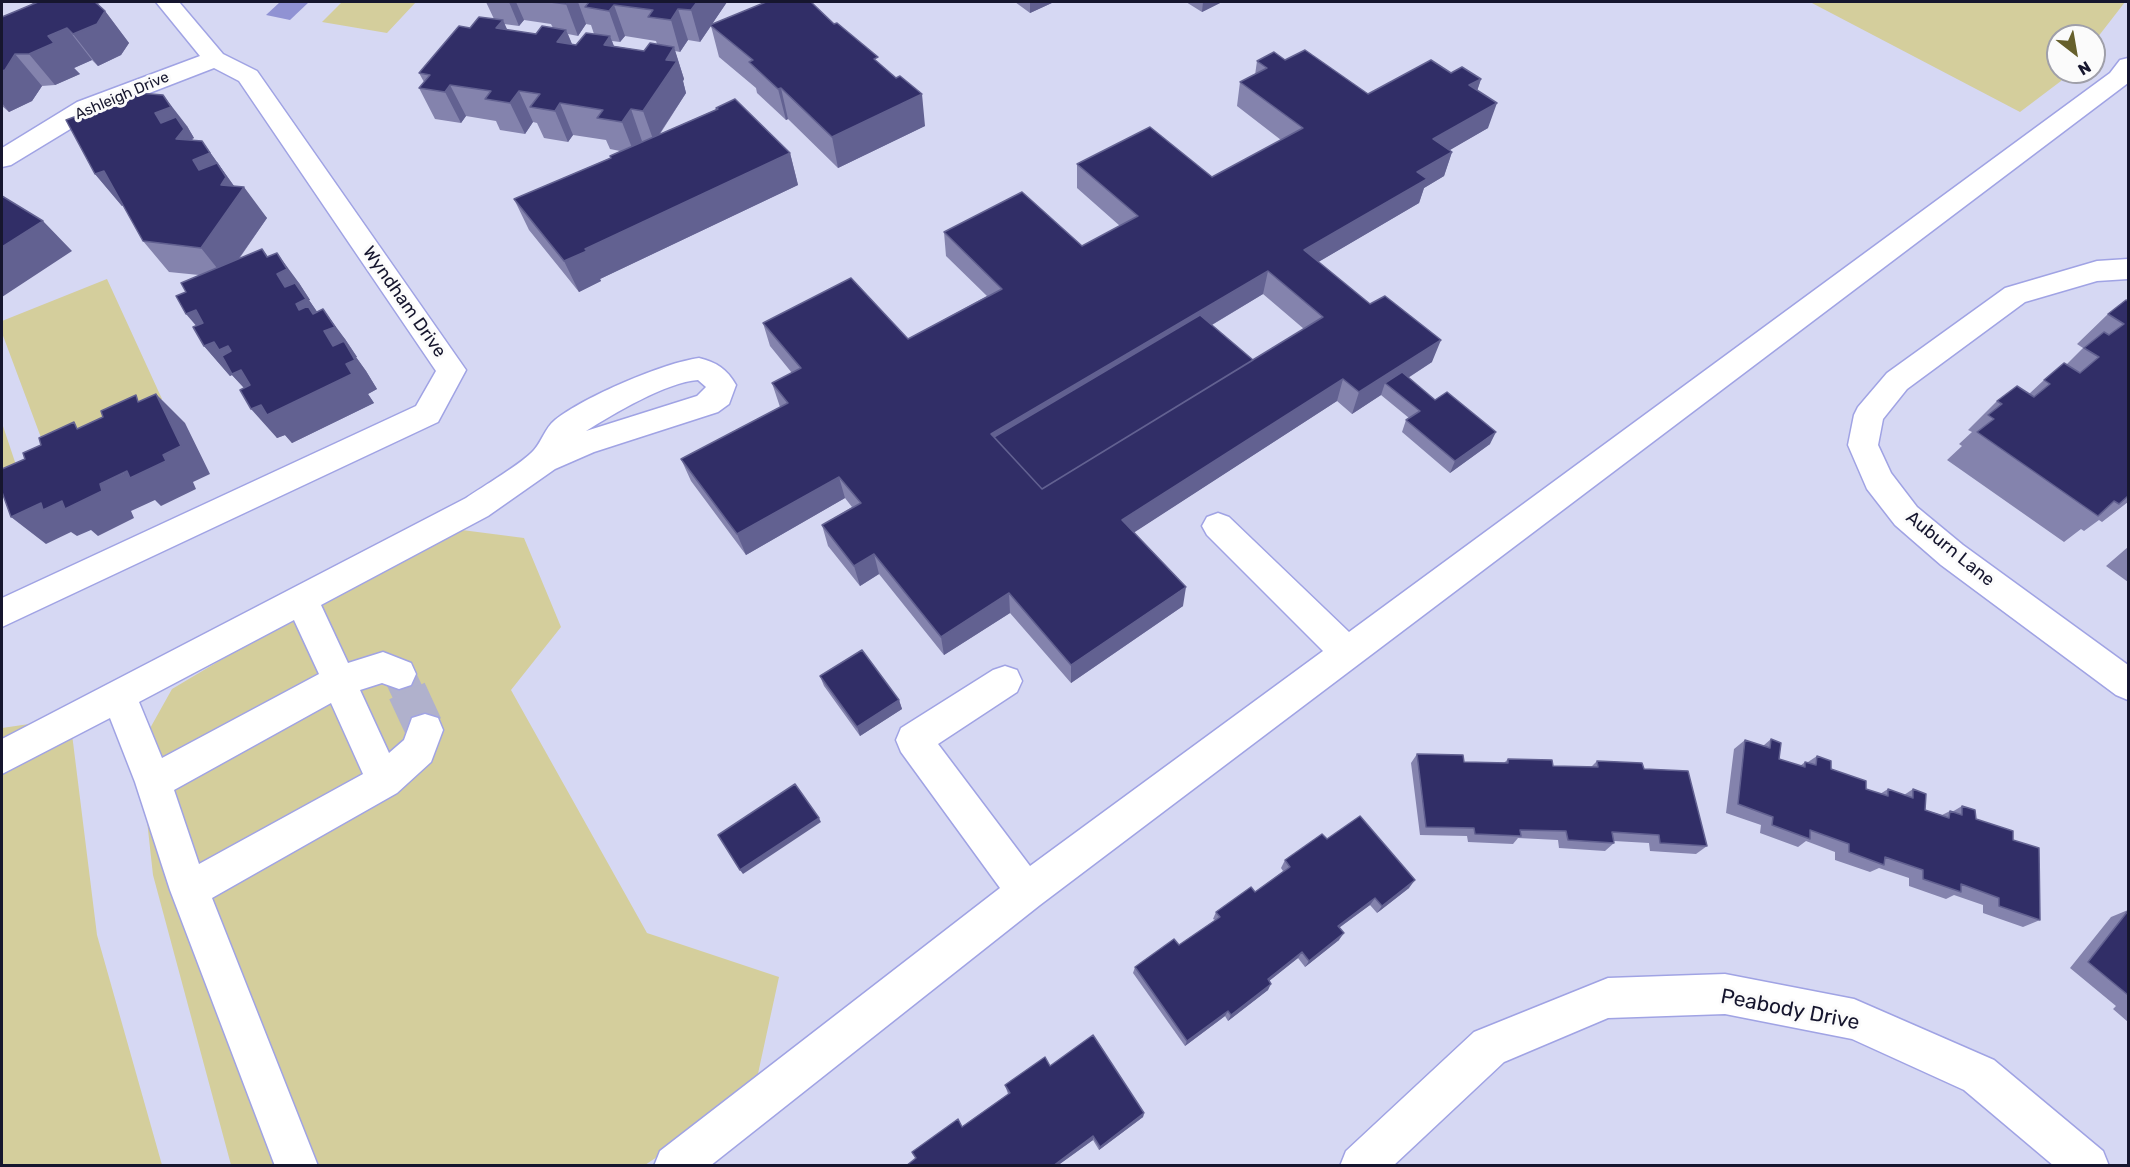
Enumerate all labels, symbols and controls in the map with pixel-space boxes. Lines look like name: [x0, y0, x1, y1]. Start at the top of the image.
north arrow: [2046, 24, 2106, 84]
text: N: [2075, 57, 2094, 79]
street label: Ashleigh Drive: [72, 68, 172, 124]
street label: Wyndham Drive: [358, 242, 450, 362]
street label: Auburn Lane: [1901, 507, 1999, 591]
street label: Peabody Drive: [1718, 984, 1862, 1036]

